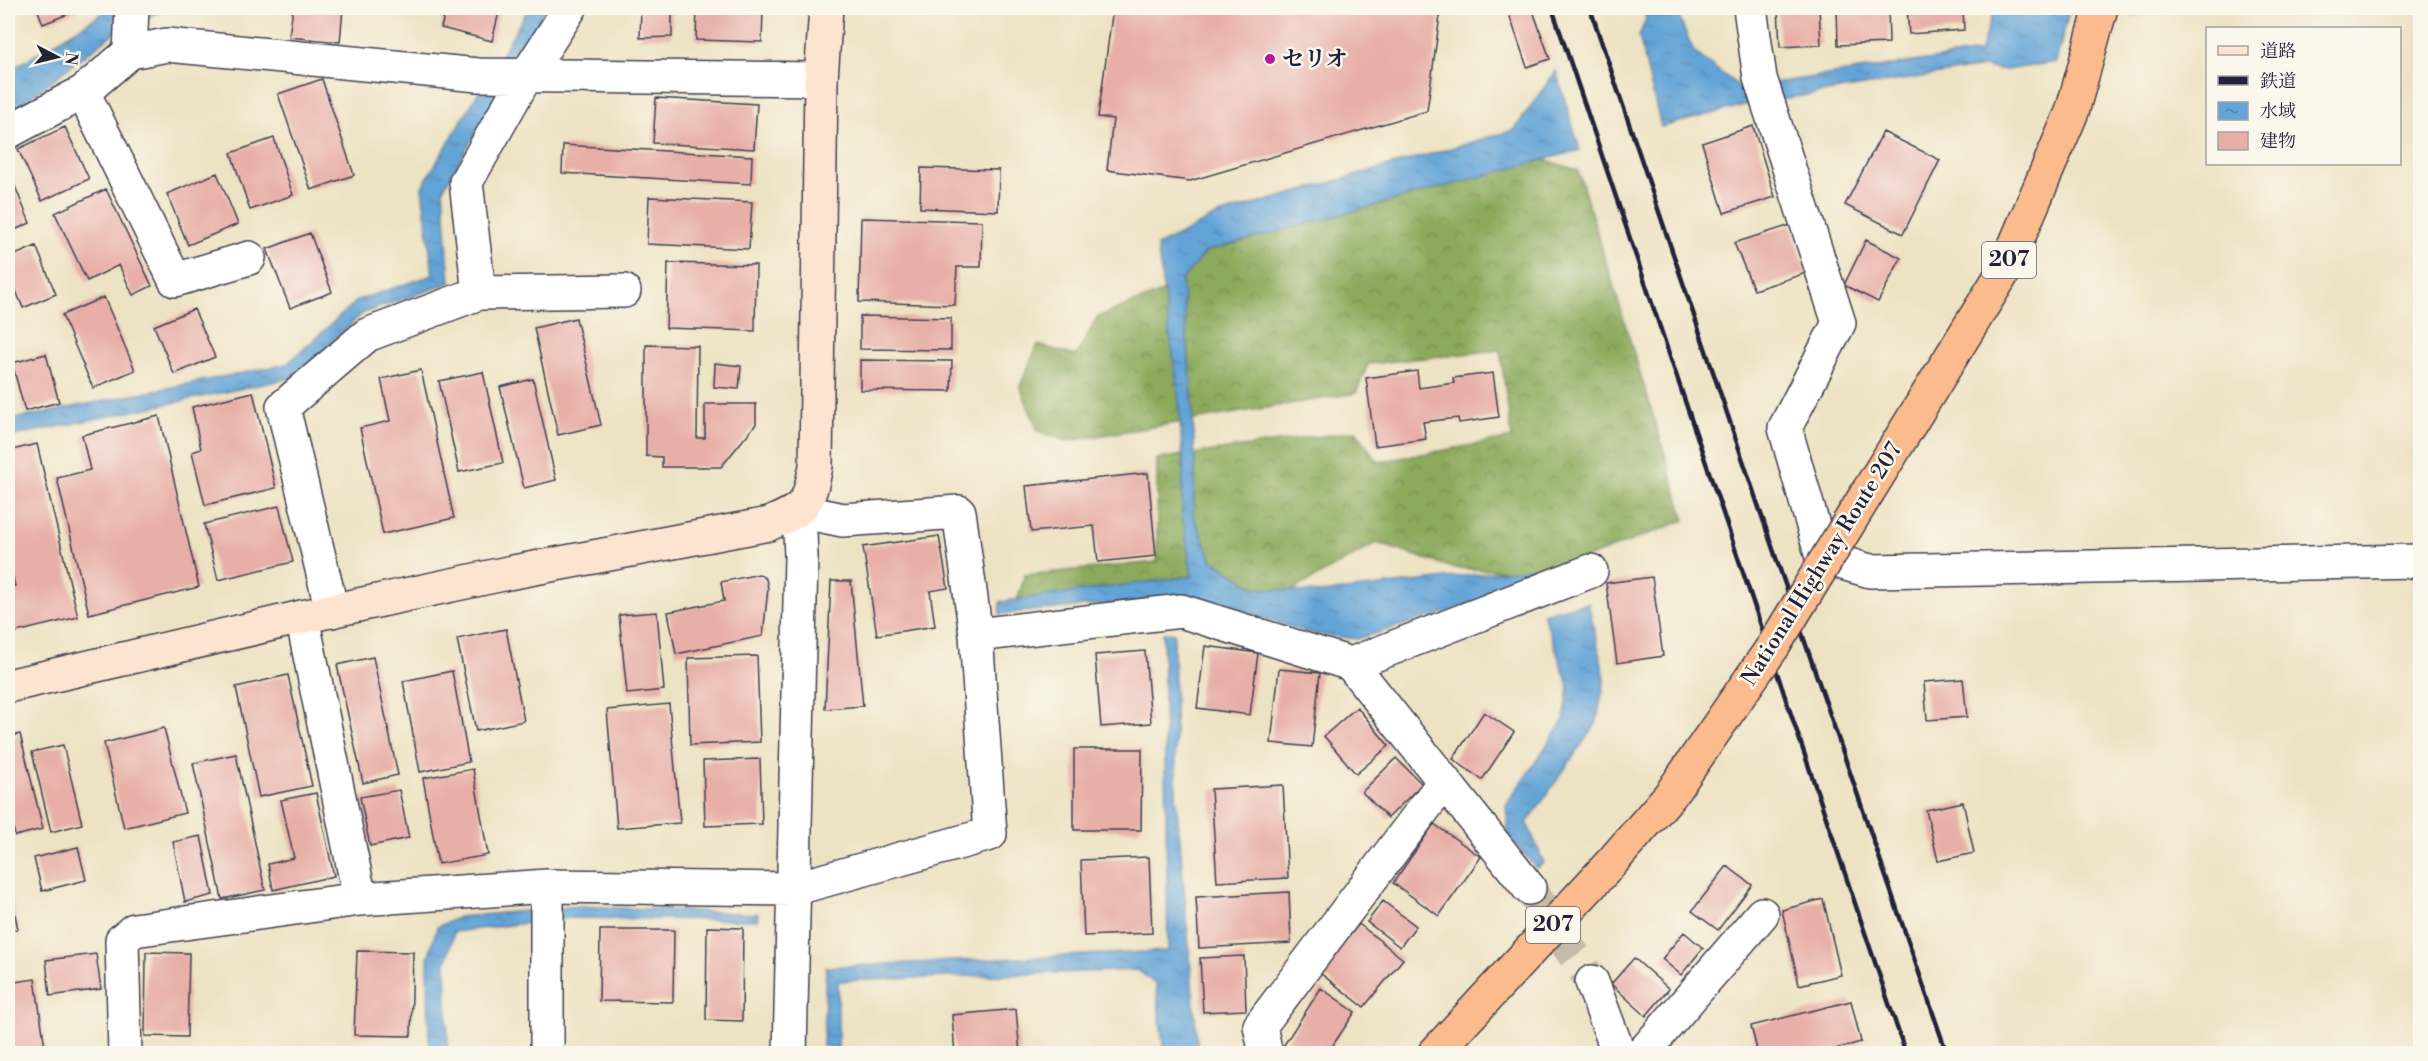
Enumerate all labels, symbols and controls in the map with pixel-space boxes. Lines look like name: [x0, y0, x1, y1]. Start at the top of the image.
north arrow: [27, 27, 87, 87]
legend: [2206, 27, 2401, 165]
text: 道路: [2260, 40, 2296, 63]
place label: セリオ: [1282, 46, 1348, 73]
text: N: [60, 51, 82, 67]
marker: セリオ: [1263, 52, 1277, 66]
text: 鉄道: [2260, 70, 2296, 93]
text: 水域: [2260, 100, 2296, 123]
text: 建物: [2260, 130, 2296, 153]
road number: 207: [1982, 242, 2036, 278]
street label: National Highway Route 207: [1736, 437, 1908, 691]
road number: 207: [1526, 907, 1580, 943]

